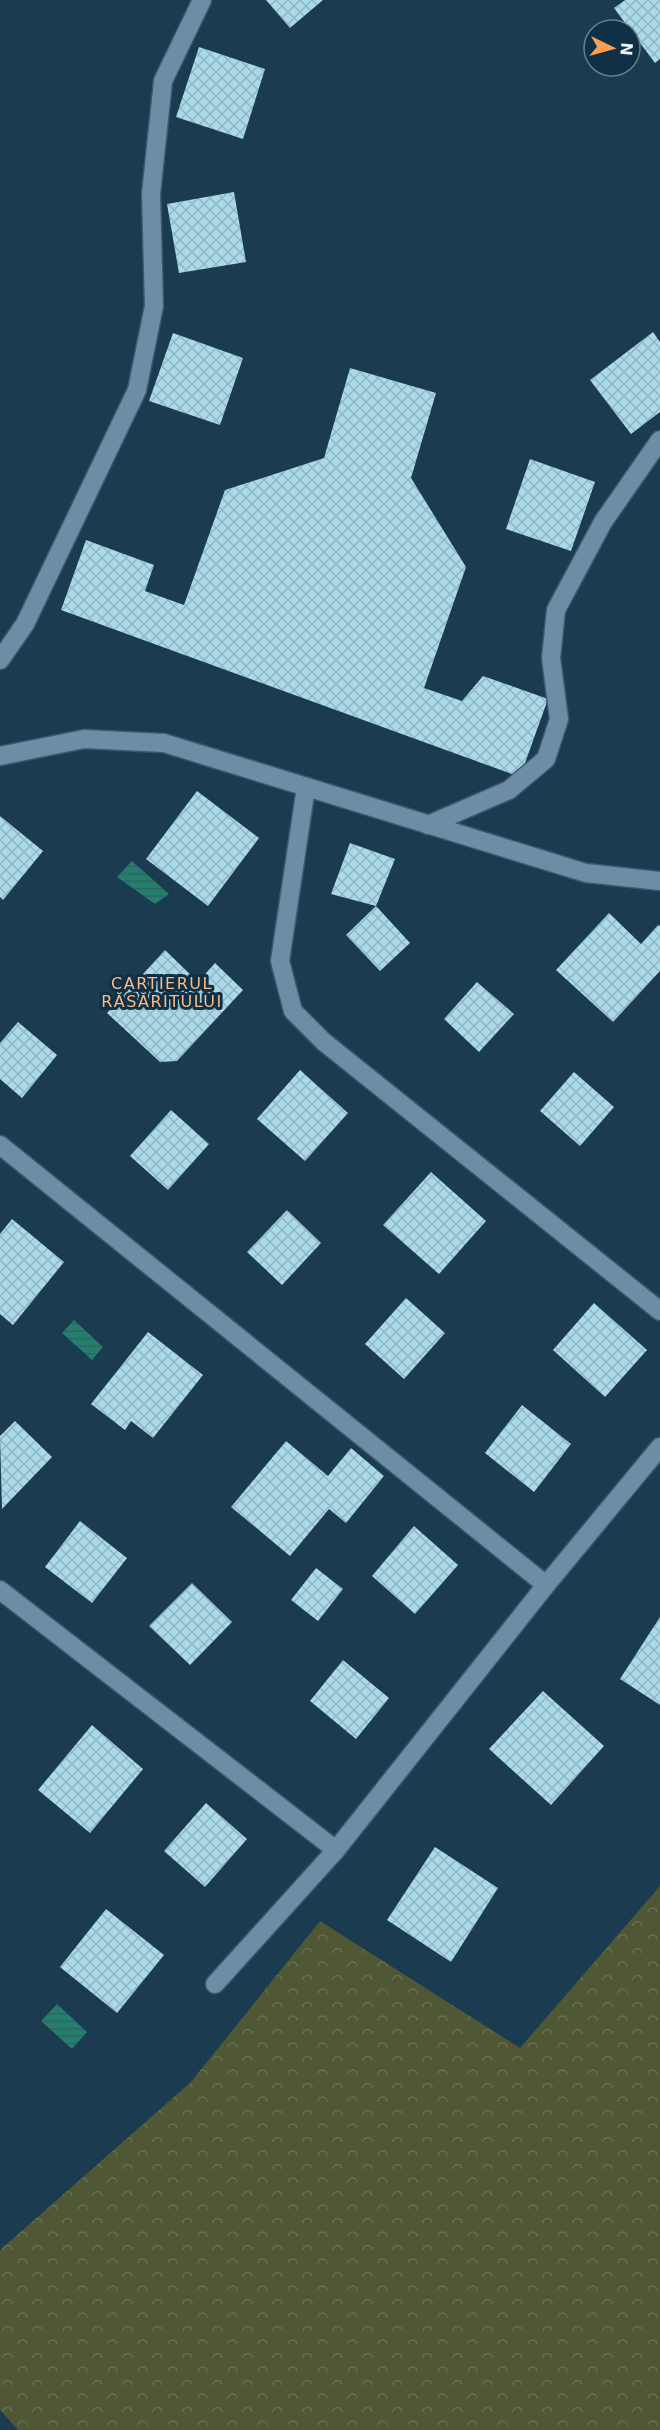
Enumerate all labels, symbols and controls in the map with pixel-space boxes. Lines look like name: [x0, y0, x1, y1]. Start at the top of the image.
north arrow: [582, 18, 642, 78]
text: N: [616, 42, 636, 57]
district label: CARTIERUL RĂSĂRITULUI: [101, 974, 223, 1011]

